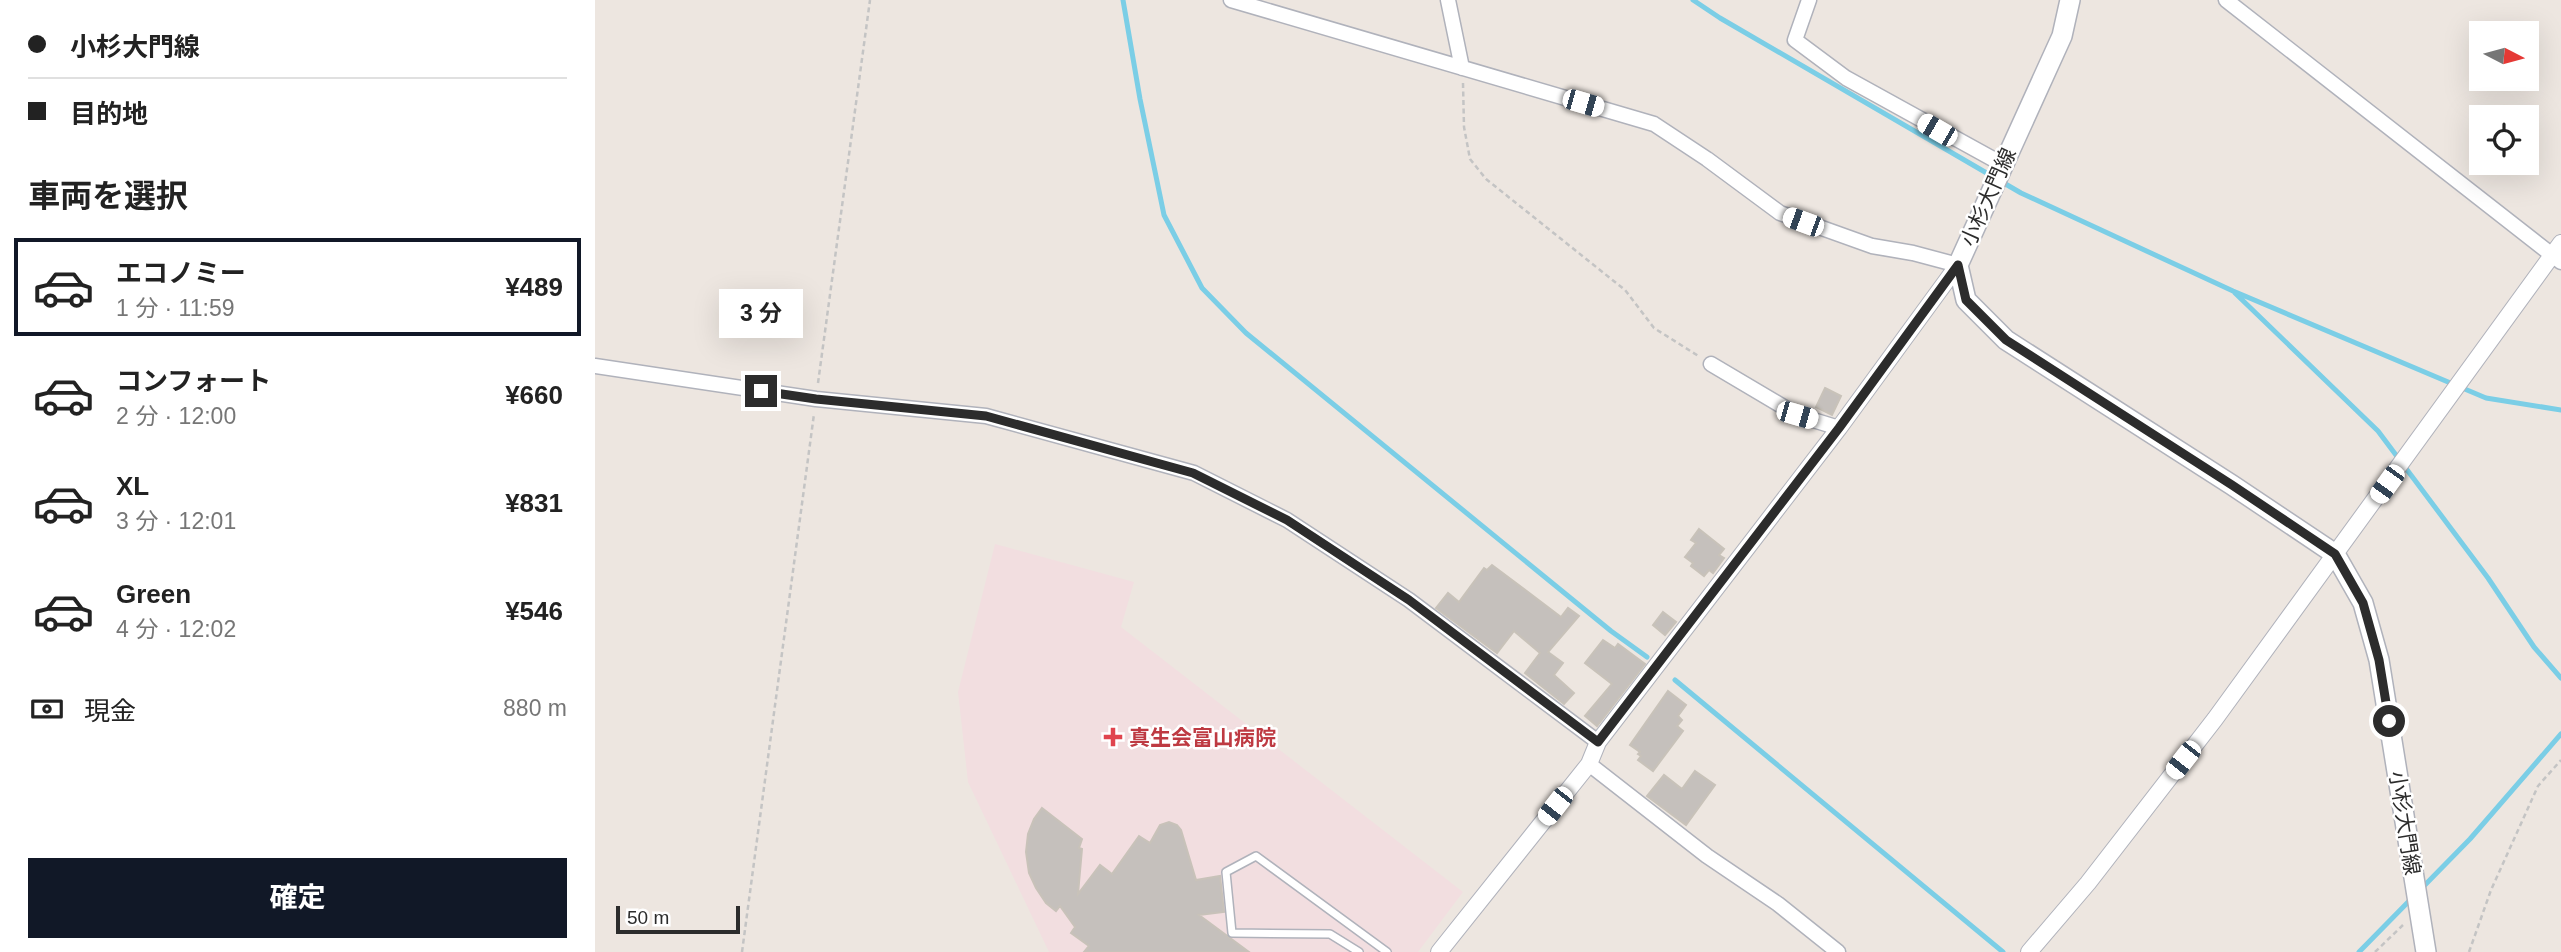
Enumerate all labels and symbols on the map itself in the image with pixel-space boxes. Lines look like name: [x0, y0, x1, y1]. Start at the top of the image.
north arrow: [2469, 21, 2539, 91]
car: [1560, 87, 1607, 119]
car: [1914, 110, 1961, 150]
street label: 小杉大門線: [1956, 144, 2020, 250]
car: [1780, 205, 1827, 239]
callout: 3 分: [719, 290, 803, 338]
route end: [745, 375, 777, 407]
car: [1774, 399, 1821, 431]
car: [2367, 461, 2408, 507]
route start: [2373, 705, 2405, 737]
place label: 真生会富山病院: [1129, 726, 1276, 749]
marker: 真生会富山病院: [1103, 727, 1123, 747]
car: [2162, 737, 2205, 783]
street label: 小杉大門線: [2385, 769, 2425, 877]
car: [1534, 783, 1577, 829]
scale bar: [616, 903, 740, 935]

